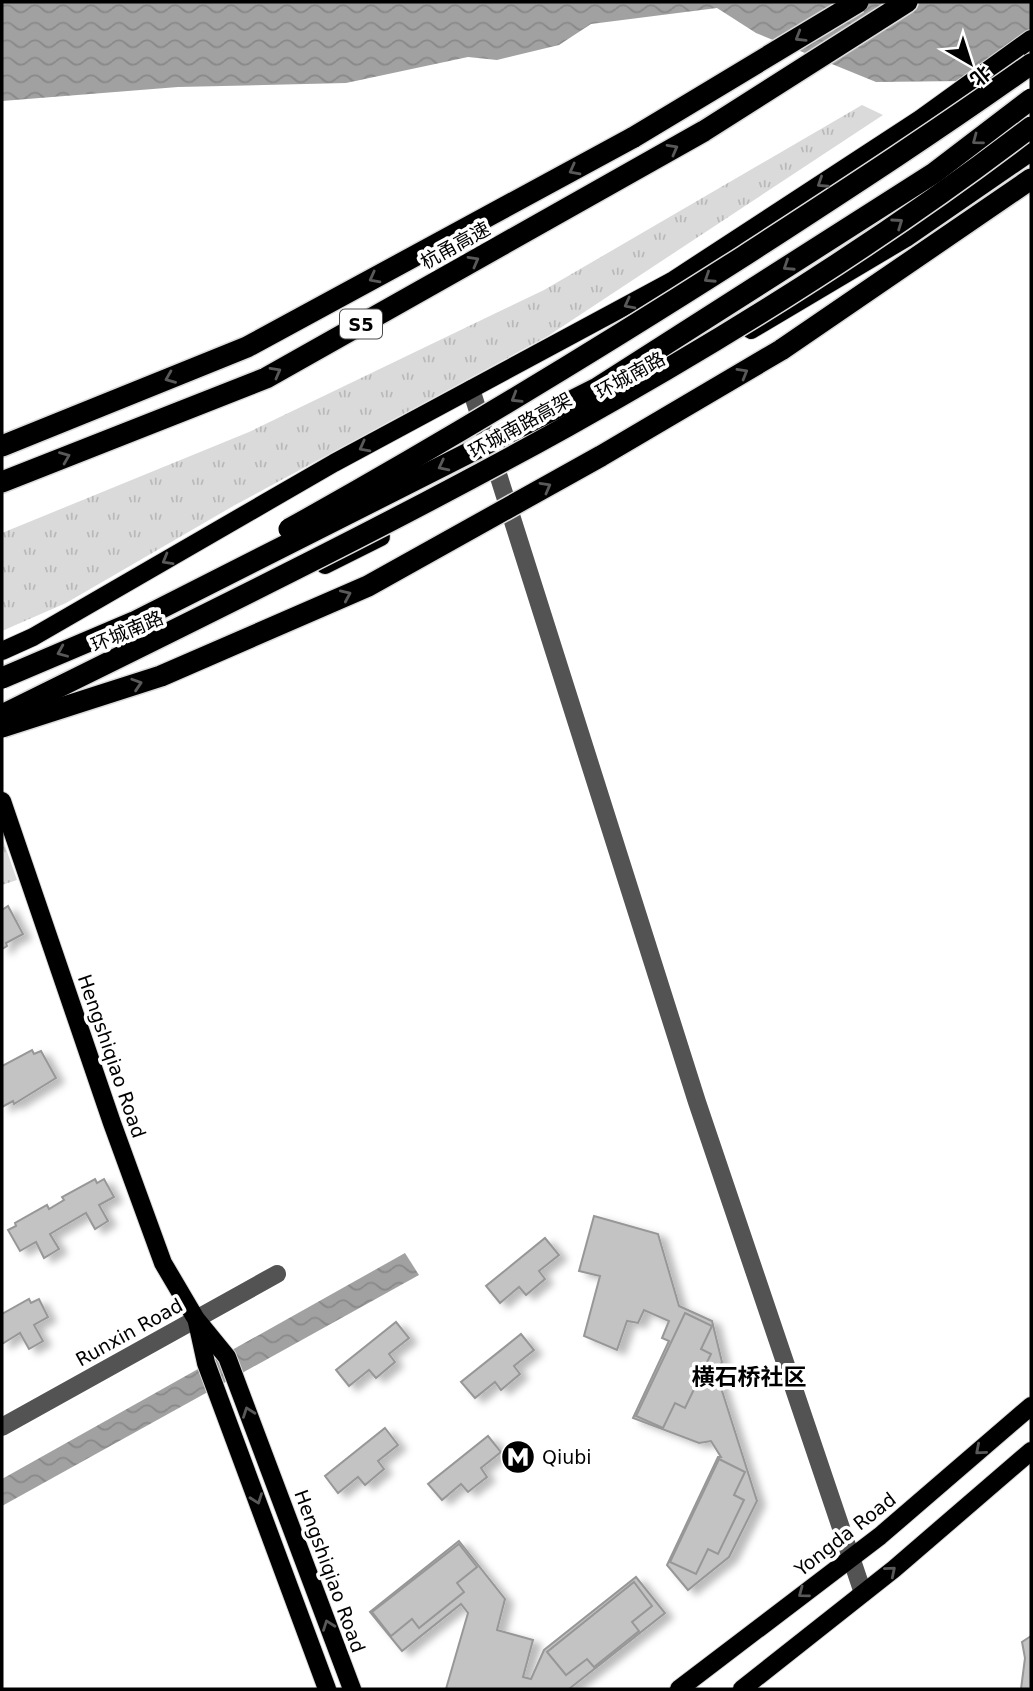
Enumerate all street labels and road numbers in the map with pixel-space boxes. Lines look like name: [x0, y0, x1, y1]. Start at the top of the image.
street label: 杭甬高速: [416, 217, 494, 273]
road number: S5: [340, 310, 382, 338]
street label: 环城南路: [591, 347, 669, 403]
street label: 环城南路高架: [465, 388, 575, 462]
street label: 环城南路: [88, 606, 166, 656]
street label: Hengshiqiao Road: [74, 971, 150, 1141]
street label: Runxin Road: [72, 1294, 186, 1370]
street label: Hengshiqiao Road: [290, 1487, 370, 1655]
street label: Yongda Road: [789, 1488, 900, 1581]

